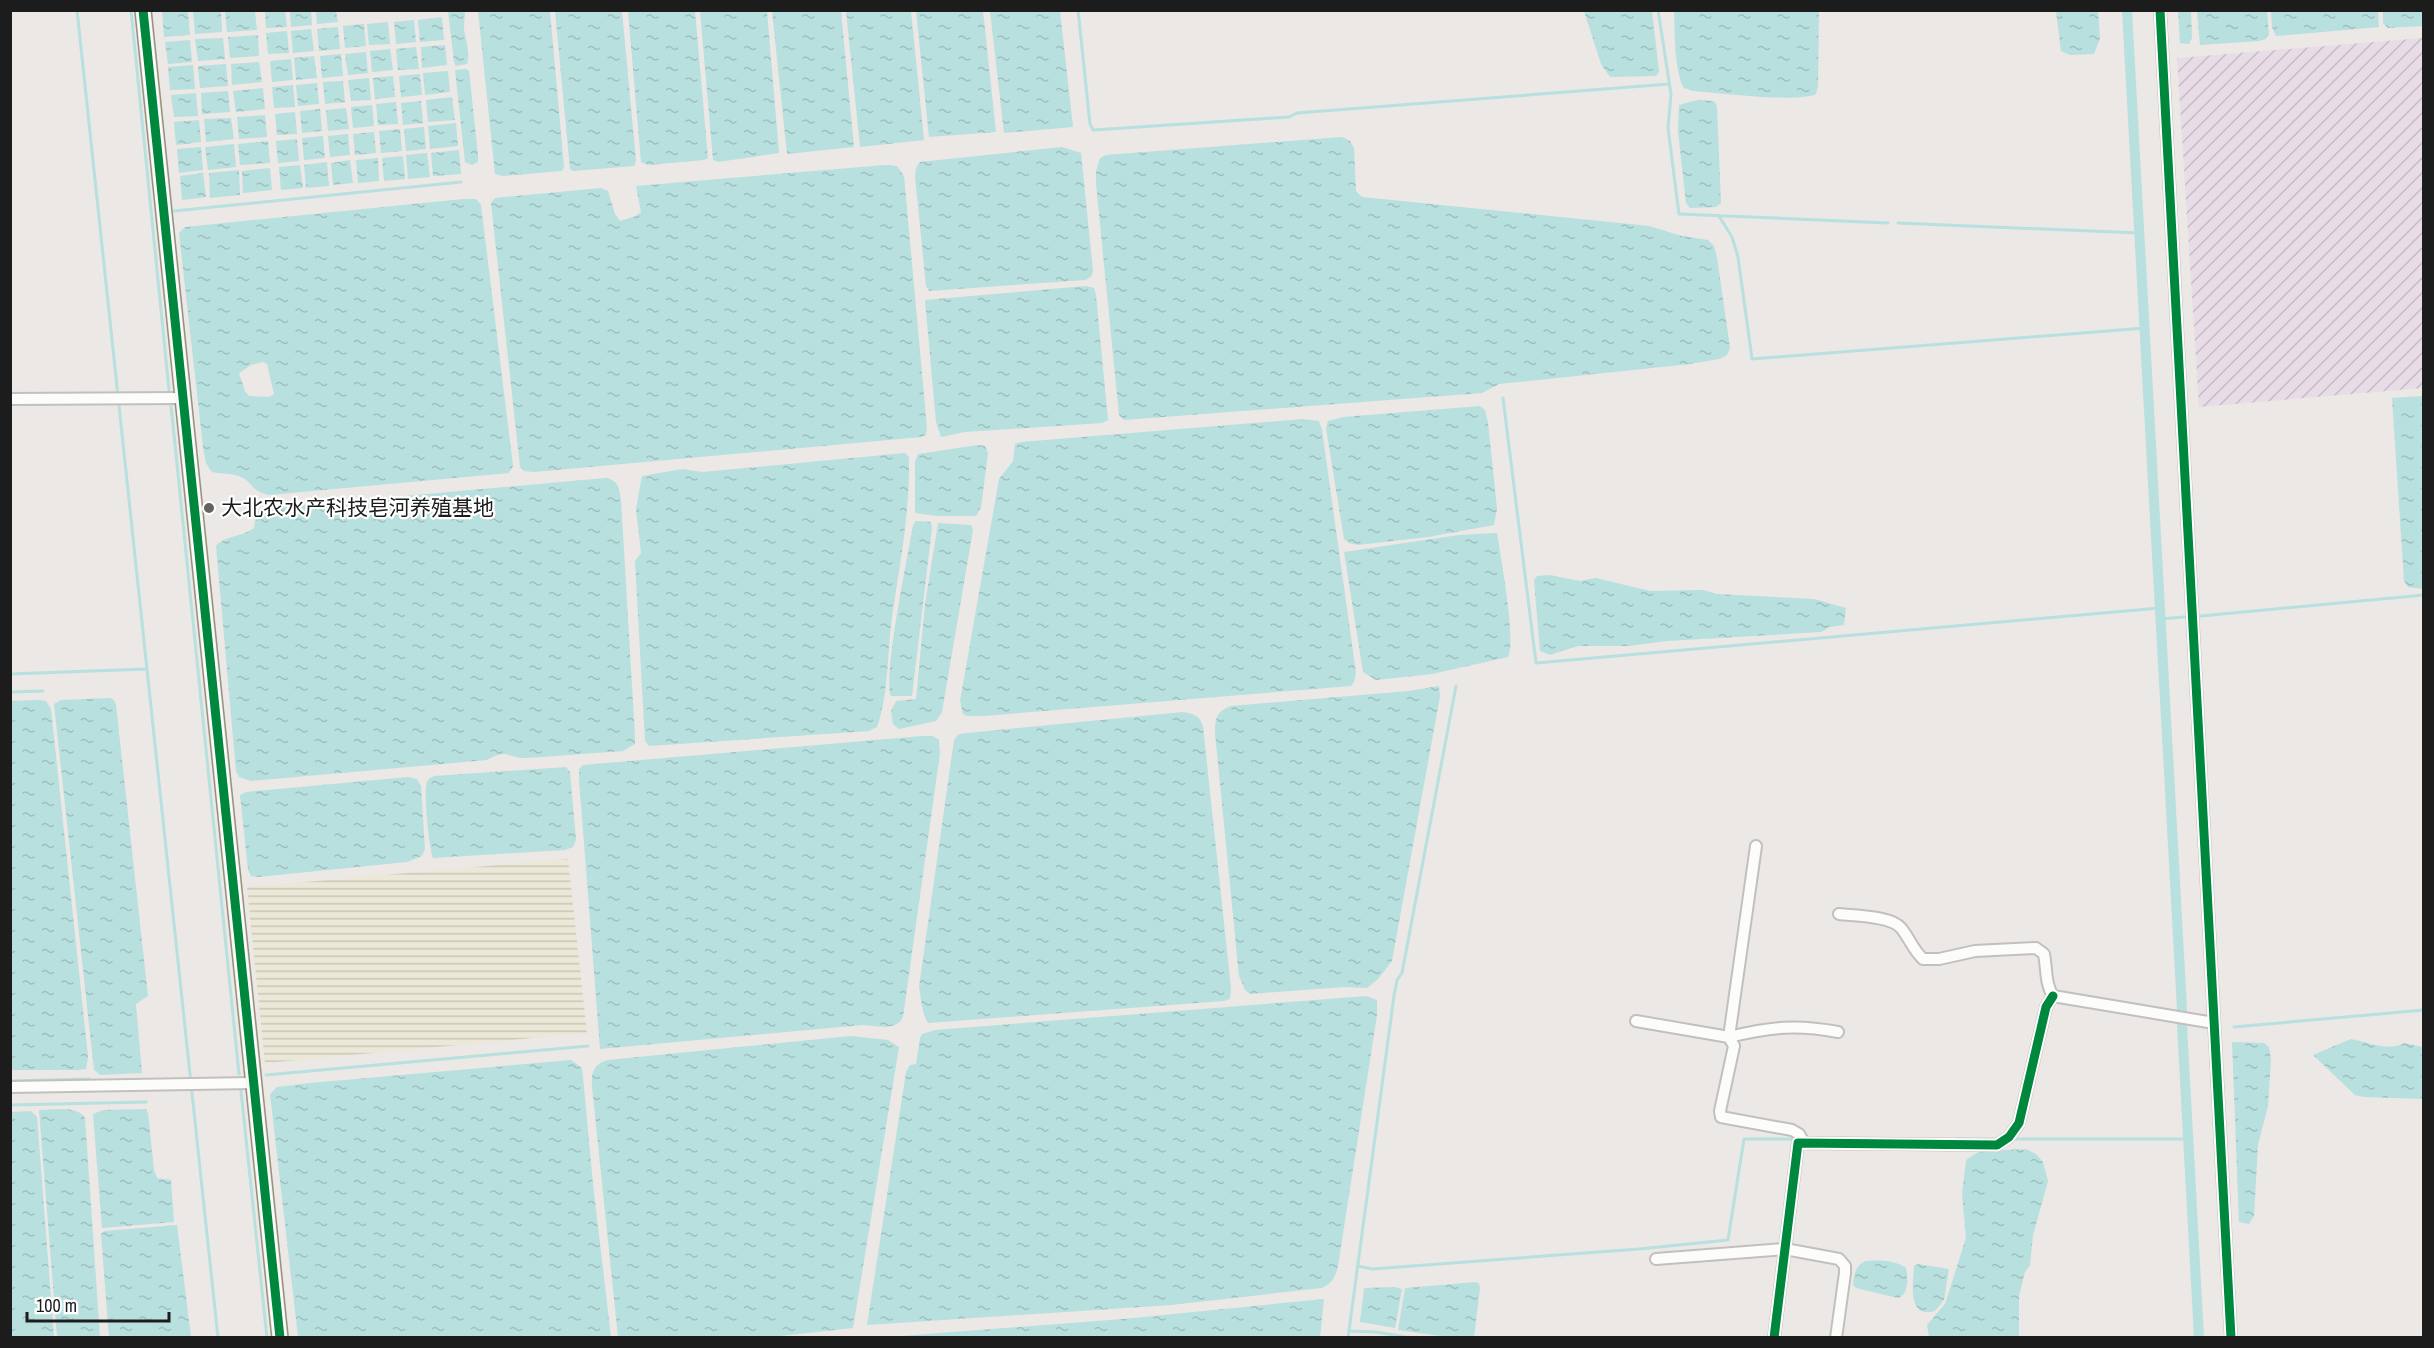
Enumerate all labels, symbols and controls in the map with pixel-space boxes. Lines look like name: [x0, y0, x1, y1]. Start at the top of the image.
place label: 大北农水产科技皂河养殖基地: [221, 493, 494, 522]
marker: 大北农水产科技皂河养殖基地: [202, 501, 216, 515]
scale bar: [27, 1285, 170, 1323]
text: 100 m: [36, 1293, 77, 1318]

